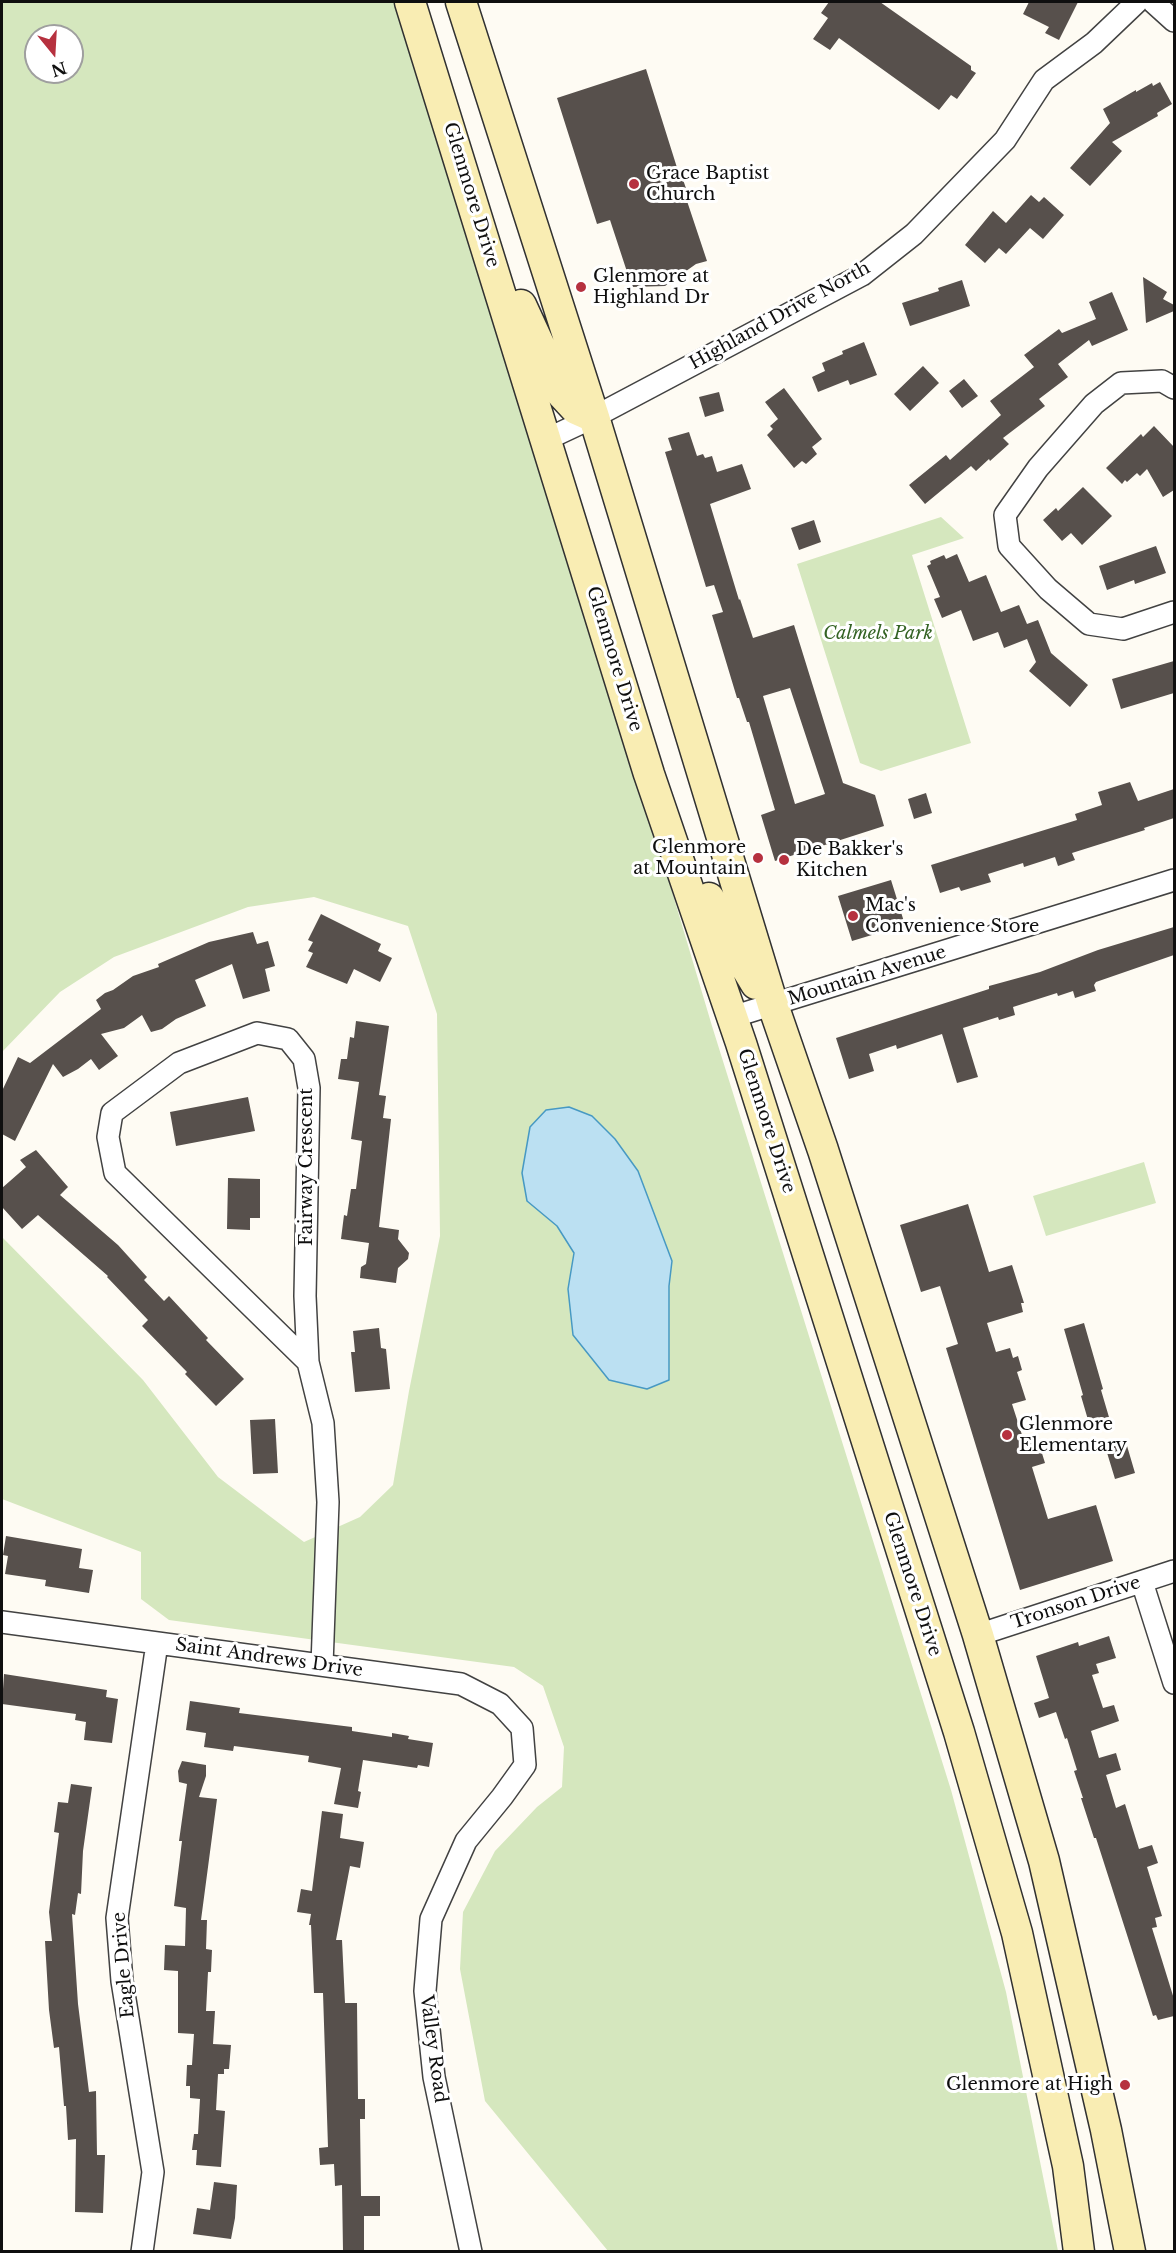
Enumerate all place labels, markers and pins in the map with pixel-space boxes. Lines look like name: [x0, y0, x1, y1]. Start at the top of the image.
place label: Grace Baptist Church: [646, 163, 769, 206]
marker: Grace Baptist Church: [627, 177, 641, 191]
place label: Glenmore at Highland Dr: [593, 266, 709, 308]
marker: Glenmore at Highland Dr: [574, 280, 588, 294]
place label: Glenmore at Mountain: [633, 837, 746, 880]
place label: De Bakker's Kitchen: [796, 839, 903, 882]
marker: Glenmore at Mountain: [751, 851, 765, 865]
marker: De Bakker's Kitchen: [777, 853, 791, 867]
place label: Mac's Convenience Store: [865, 895, 1039, 938]
marker: Mac's Convenience Store: [846, 909, 860, 923]
place label: Glenmore Elementary: [1019, 1414, 1127, 1456]
marker: Glenmore Elementary: [1000, 1428, 1014, 1442]
place label: Glenmore at High: [946, 2074, 1113, 2096]
marker: Glenmore at High: [1118, 2078, 1132, 2092]

